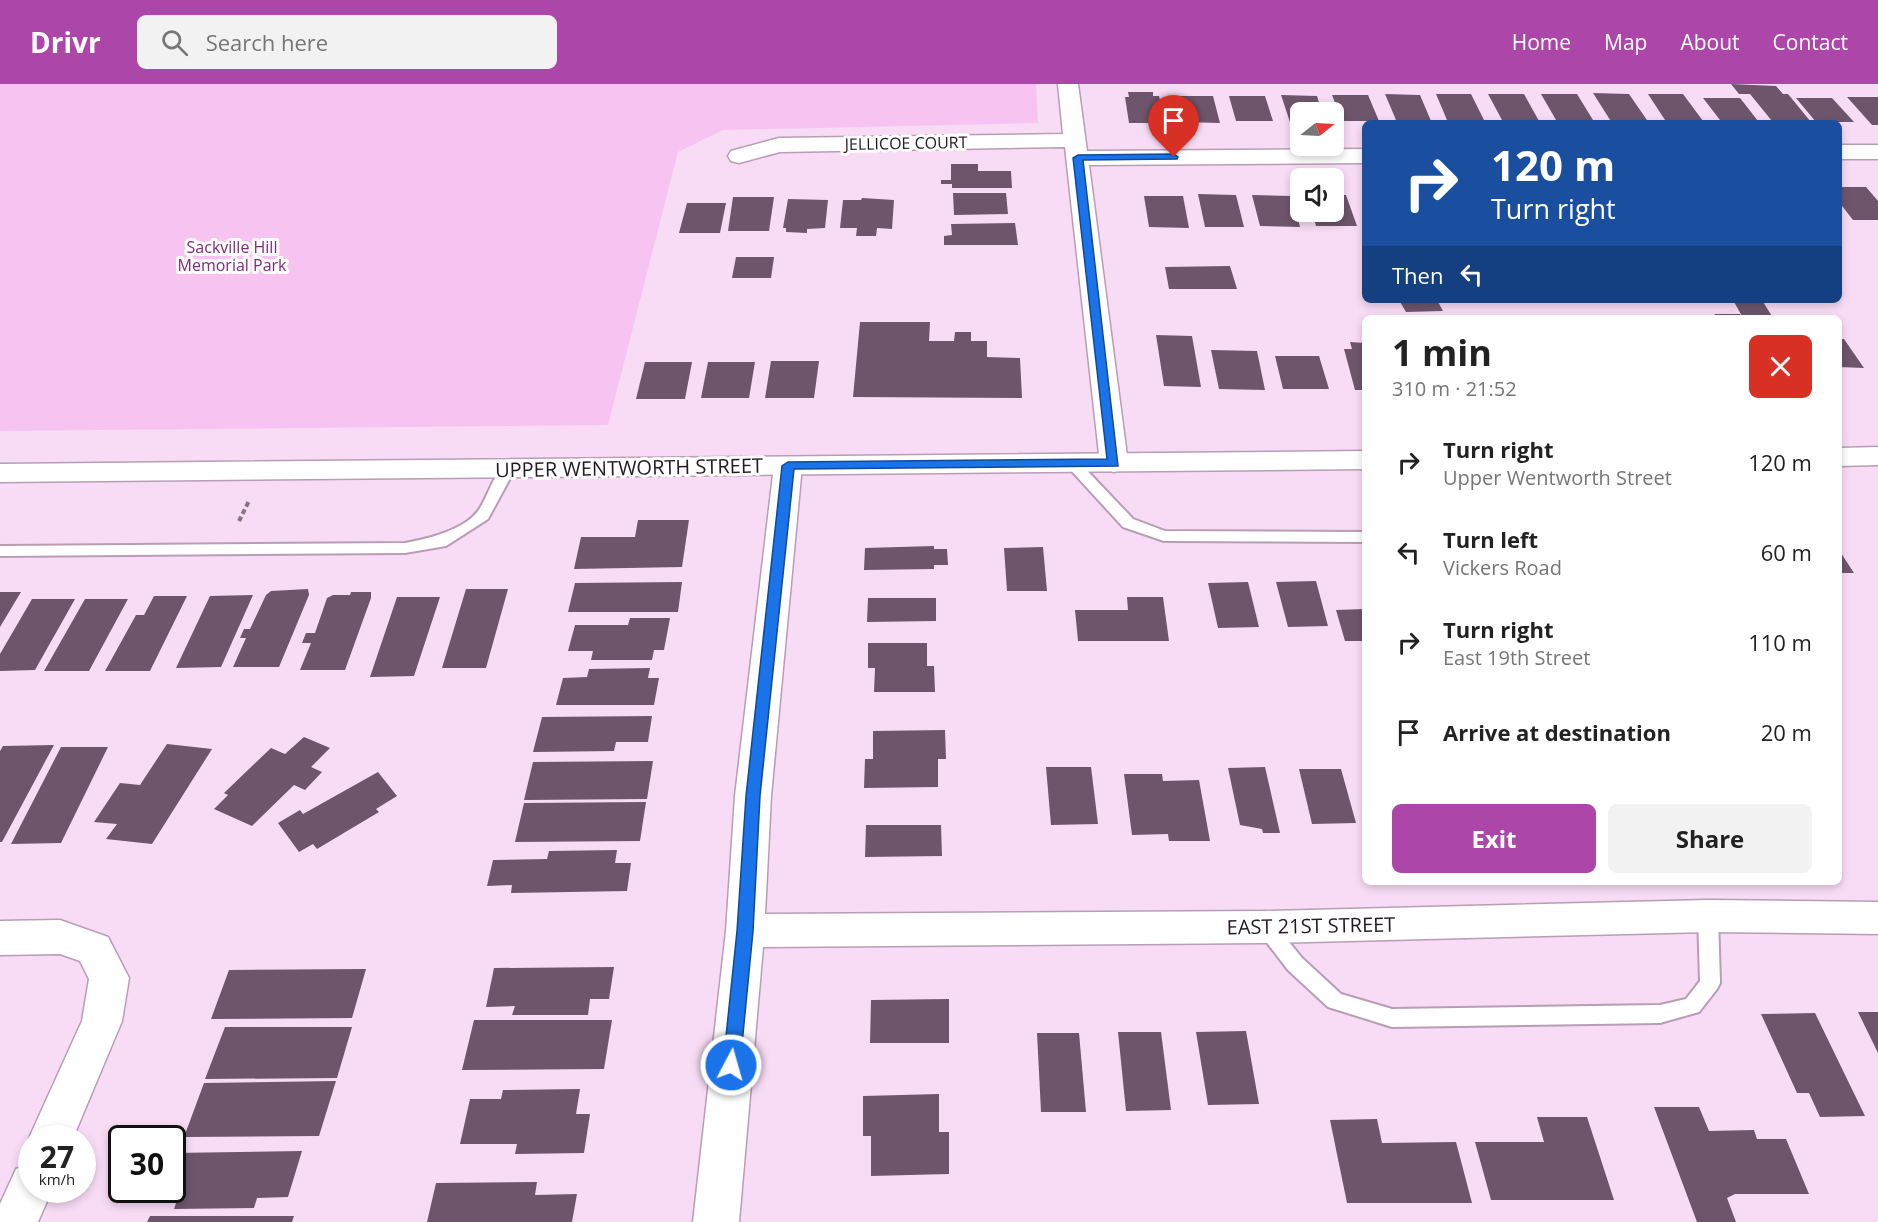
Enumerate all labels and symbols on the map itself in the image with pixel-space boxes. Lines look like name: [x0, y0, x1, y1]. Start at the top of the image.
pin: [1148, 95, 1199, 157]
north arrow: [1290, 102, 1344, 156]
street label: JELLICOE COURT: [842, 131, 968, 155]
park label: Sackville Hill Memorial Park: [178, 236, 287, 276]
street label: UPPER WENTWORTH STREET: [495, 452, 763, 483]
street label: EAST 21ST STREET: [1226, 911, 1395, 940]
position arrow: [699, 1033, 763, 1097]
speed limit sign: 30: [108, 1125, 186, 1203]

